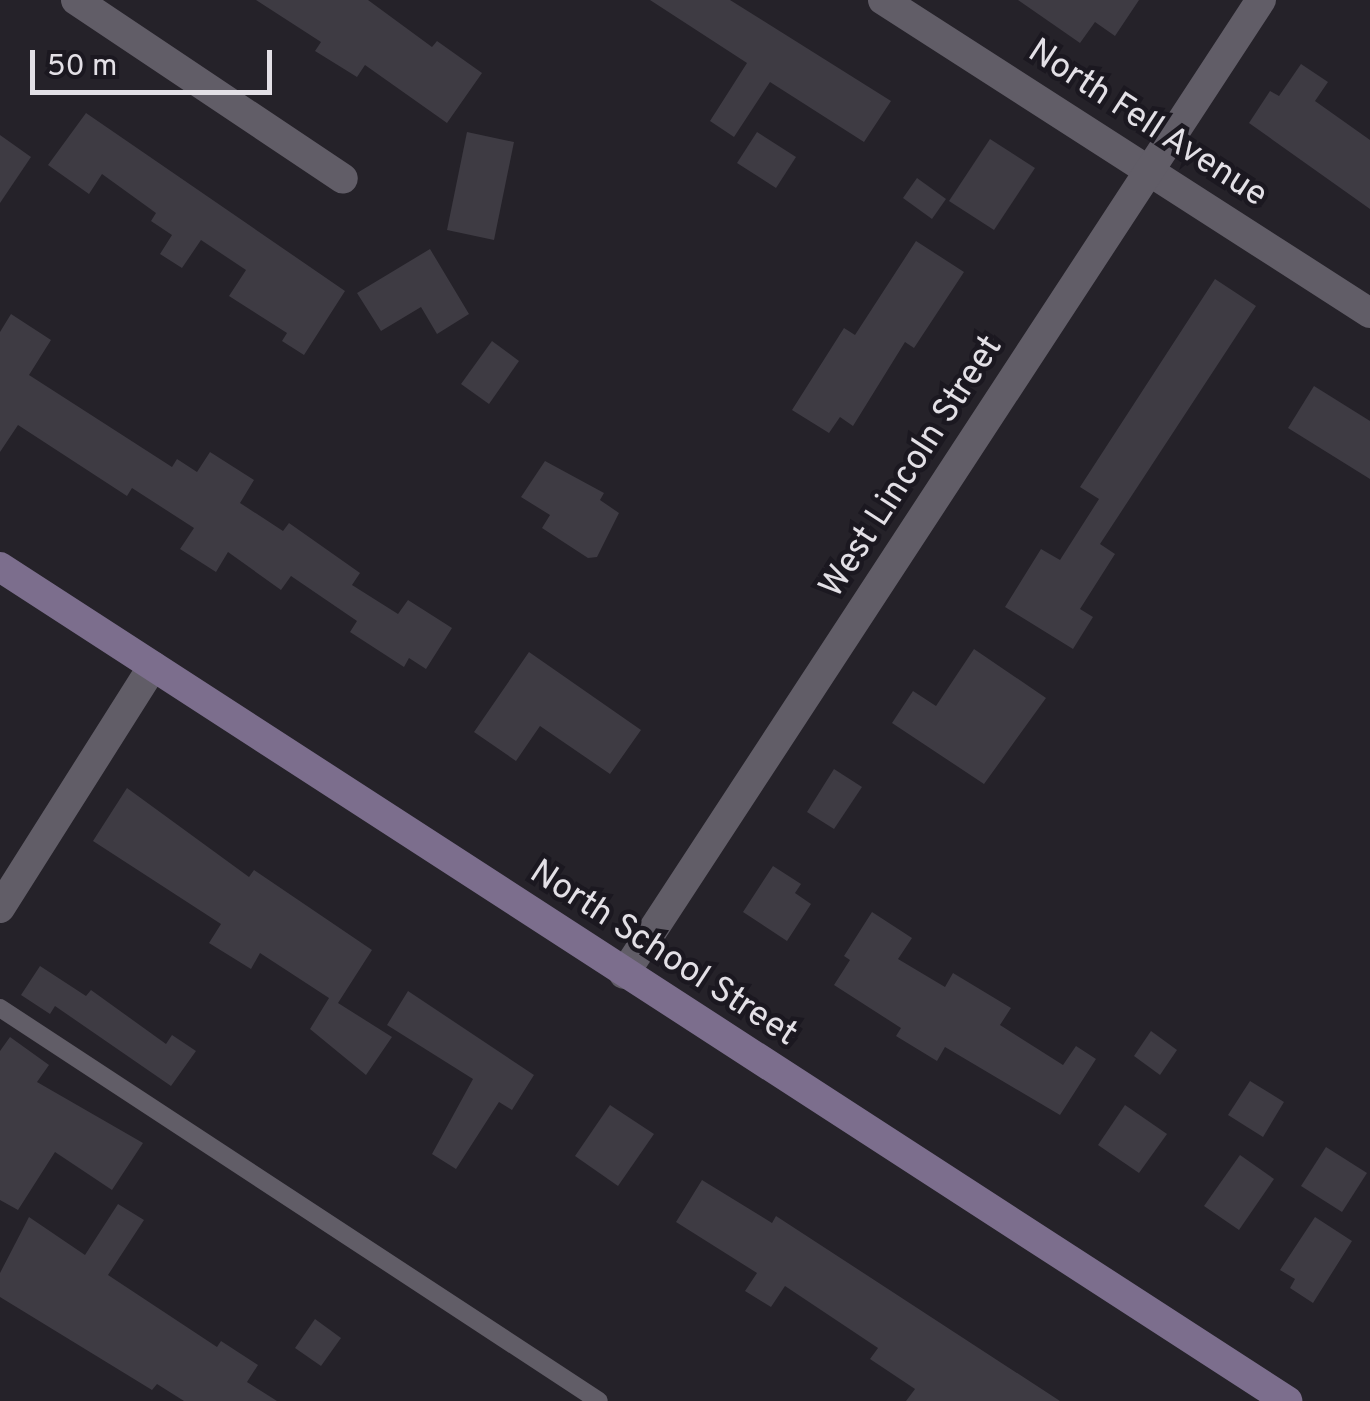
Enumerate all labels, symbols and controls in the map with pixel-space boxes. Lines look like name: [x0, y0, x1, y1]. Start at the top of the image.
scale bar: [35, 30, 278, 92]
street label: North Fell Avenue: [1019, 31, 1275, 217]
text: 50 m: [47, 49, 117, 86]
street label: West Lincoln Street: [812, 328, 1012, 606]
street label: North School Street: [521, 852, 805, 1056]

